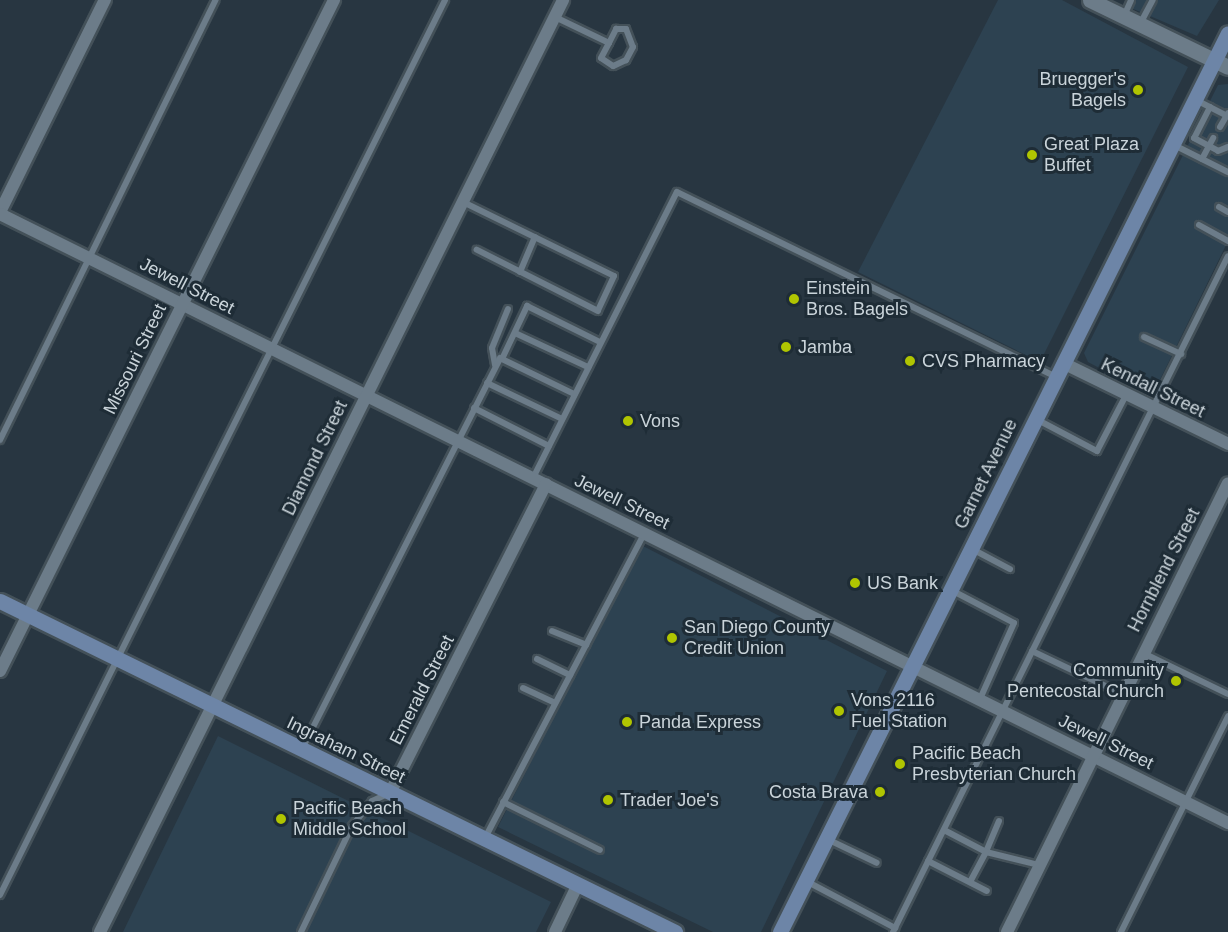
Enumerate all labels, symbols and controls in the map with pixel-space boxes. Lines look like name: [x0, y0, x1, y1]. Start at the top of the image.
place label: Bruegger's Bagels: [1040, 69, 1126, 112]
marker: Bruegger's Bagels: [1131, 83, 1145, 97]
place label: Great Plaza Buffet: [1044, 134, 1139, 176]
marker: Great Plaza Buffet: [1025, 148, 1039, 162]
street label: Jewell Street: [136, 253, 238, 319]
place label: Einstein Bros. Bagels: [806, 278, 908, 320]
marker: Einstein Bros. Bagels: [787, 292, 801, 306]
street label: Missouri Street: [99, 300, 171, 418]
place label: Jamba: [798, 336, 852, 358]
marker: Jamba: [779, 340, 793, 354]
place label: CVS Pharmacy: [922, 350, 1045, 372]
marker: CVS Pharmacy: [903, 354, 917, 368]
street label: Kendall Street: [1097, 354, 1209, 422]
street label: Diamond Street: [278, 397, 352, 519]
place label: Vons: [640, 410, 680, 432]
marker: Vons: [621, 414, 635, 428]
street label: Garnet Avenue: [950, 415, 1022, 533]
street label: Jewell Street: [571, 470, 673, 534]
street label: Hornblend Street: [1123, 504, 1205, 636]
place label: US Bank: [867, 572, 938, 594]
marker: US Bank: [848, 576, 862, 590]
place label: San Diego County Credit Union: [684, 617, 830, 660]
marker: San Diego County Credit Union: [665, 631, 679, 645]
street label: Emerald Street: [385, 632, 459, 748]
place label: Community Pentecostal Church: [1007, 660, 1164, 702]
marker: Community Pentecostal Church: [1169, 674, 1183, 688]
place label: Vons 2116 Fuel Station: [851, 690, 947, 732]
marker: Vons 2116 Fuel Station: [832, 704, 846, 718]
street label: Jewell Street: [1055, 710, 1157, 774]
place label: Panda Express: [639, 711, 761, 733]
street label: Ingraham Street: [283, 712, 409, 788]
marker: Panda Express: [620, 715, 634, 729]
place label: Pacific Beach Presbyterian Church: [912, 743, 1076, 786]
marker: Pacific Beach Presbyterian Church: [893, 757, 907, 771]
place label: Costa Brava: [769, 781, 868, 803]
marker: Costa Brava: [873, 785, 887, 799]
place label: Trader Joe's: [620, 789, 719, 811]
marker: Trader Joe's: [601, 793, 615, 807]
place label: Pacific Beach Middle School: [293, 798, 406, 840]
marker: Pacific Beach Middle School: [274, 812, 288, 826]

